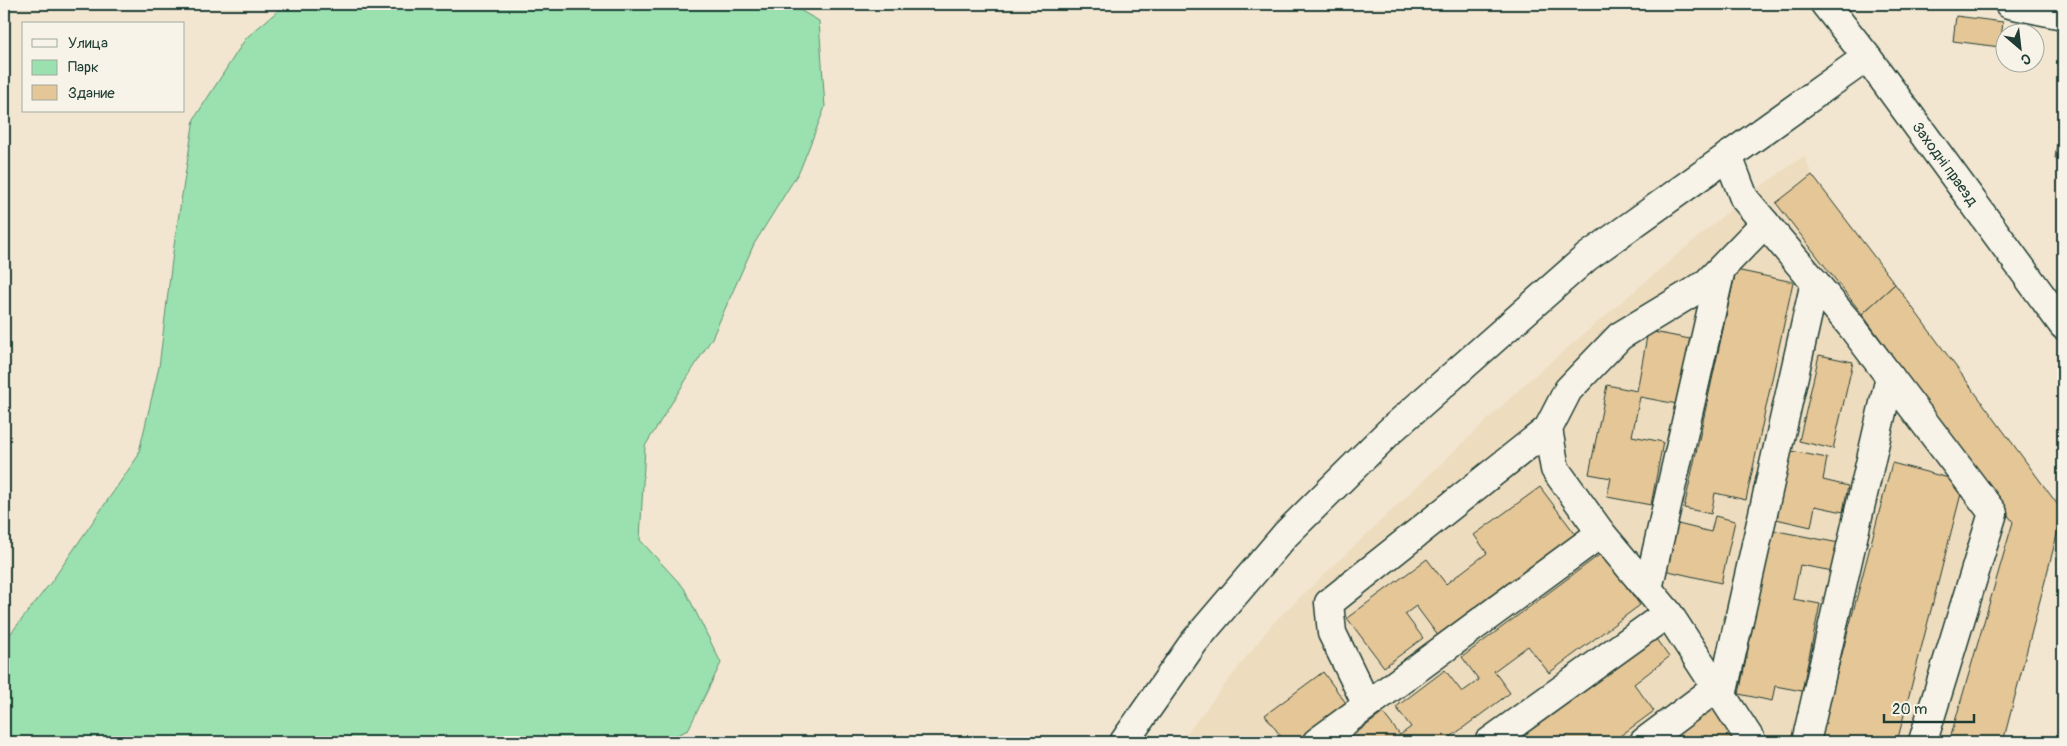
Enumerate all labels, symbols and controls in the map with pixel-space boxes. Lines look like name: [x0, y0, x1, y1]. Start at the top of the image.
legend: [22, 22, 185, 112]
north arrow: [1994, 22, 2044, 72]
text: Улица: [68, 34, 108, 53]
text: С: [2018, 50, 2034, 69]
text: Парк: [68, 58, 99, 77]
text: Здание: [68, 84, 115, 103]
street label: Заходні праезд: [1908, 118, 1982, 210]
scale bar: [1884, 691, 1974, 723]
text: 20 m: [1892, 700, 1927, 719]

